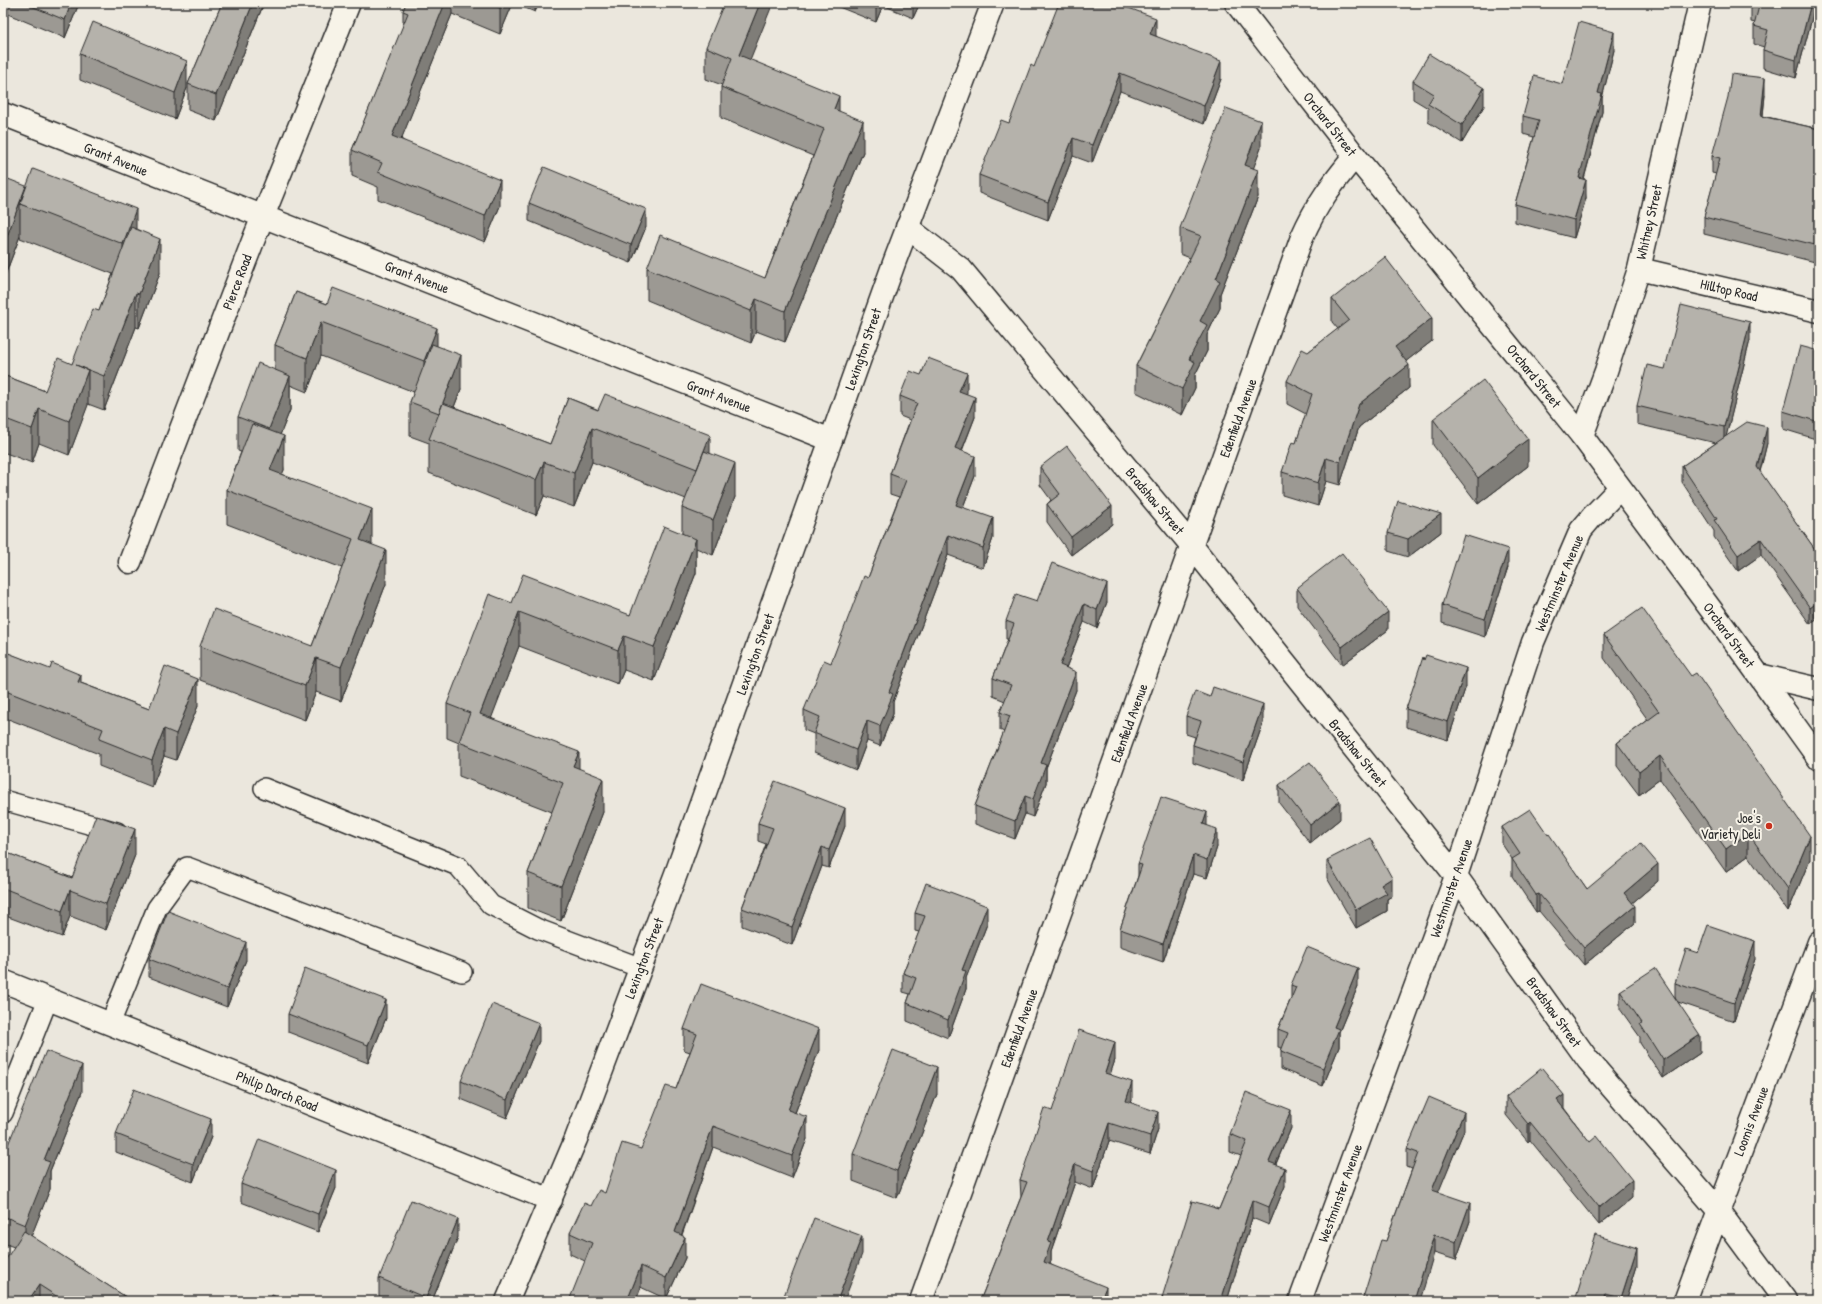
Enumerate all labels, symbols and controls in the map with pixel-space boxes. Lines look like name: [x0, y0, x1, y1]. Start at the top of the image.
street label: Orchard Street: [1299, 88, 1362, 160]
street label: Grant Avenue: [81, 137, 151, 180]
street label: Whitney Street: [1631, 183, 1667, 261]
street label: Pierce Road: [217, 251, 256, 312]
street label: Grant Avenue: [382, 256, 452, 298]
street label: Hilltop Road: [1698, 274, 1760, 306]
street label: Lexington Street: [840, 305, 886, 393]
street label: Orchard Street: [1503, 340, 1566, 412]
street label: Grant Avenue: [684, 375, 754, 417]
street label: Edenfield Avenue: [1214, 375, 1261, 460]
street label: Bradshaw Street: [1122, 463, 1189, 539]
street label: Westminster Avenue: [1530, 531, 1588, 634]
street label: Orchard Street: [1699, 598, 1760, 671]
street label: Lexington Street: [731, 610, 779, 698]
street label: Edenfield Avenue: [1105, 680, 1152, 765]
street label: Bradshaw Street: [1325, 715, 1392, 791]
place label: Joe's Variety Deli: [1701, 808, 1761, 844]
marker: Joe's Variety Deli: [1764, 821, 1774, 831]
street label: Westminster Avenue: [1425, 836, 1476, 940]
street label: Lexington Street: [619, 914, 669, 1001]
street label: Bradshaw Street: [1522, 973, 1586, 1051]
street label: Edenfield Avenue: [995, 985, 1042, 1070]
street label: Philip Darch Road: [233, 1065, 321, 1117]
street label: Loomis Avenue: [1729, 1083, 1773, 1158]
street label: Westminster Avenue: [1313, 1141, 1366, 1245]

